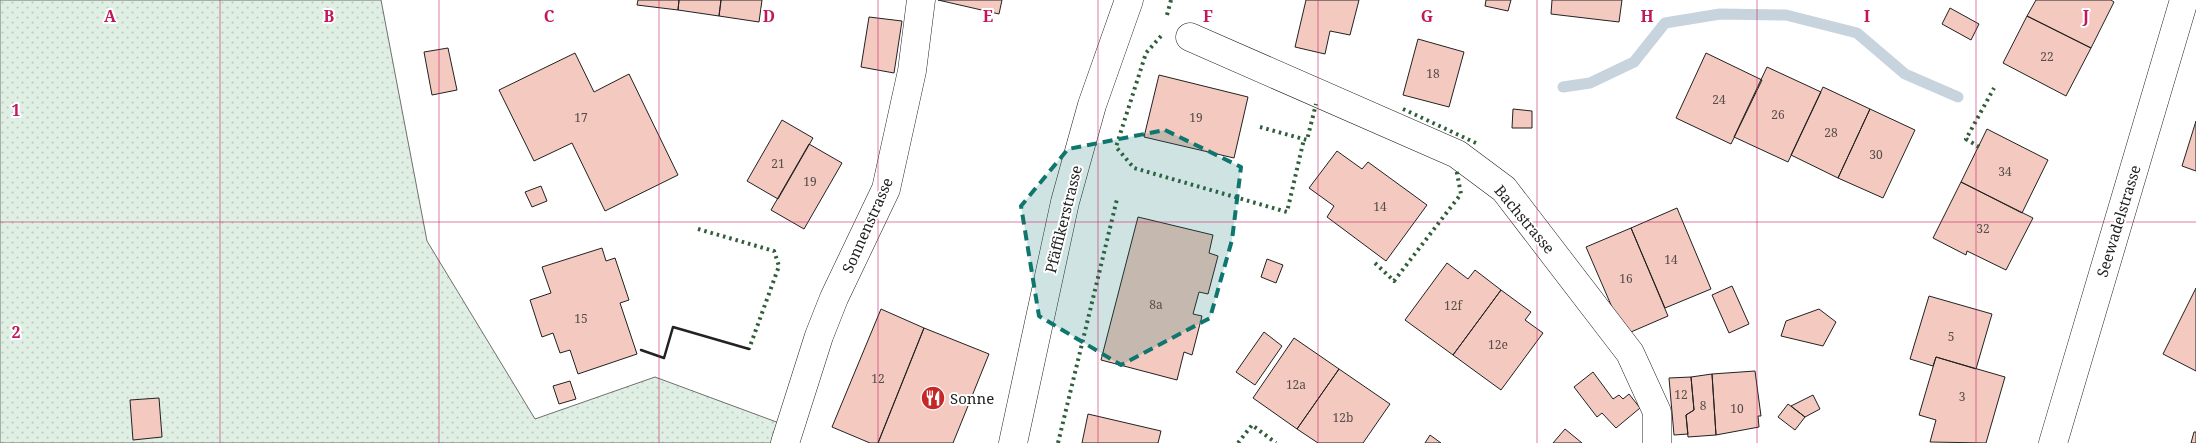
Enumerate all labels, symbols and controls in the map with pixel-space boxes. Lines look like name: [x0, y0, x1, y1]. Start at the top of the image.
text: A: [104, 5, 117, 27]
text: B: [324, 5, 335, 27]
text: C: [544, 5, 555, 27]
text: D: [763, 5, 775, 27]
text: E: [983, 5, 993, 27]
text: F: [1203, 5, 1213, 27]
text: G: [1421, 5, 1433, 27]
text: H: [1640, 5, 1654, 27]
text: I: [1864, 5, 1870, 27]
text: J: [2082, 5, 2090, 27]
house number: 22: [2040, 48, 2054, 65]
house number: 18: [1426, 65, 1440, 82]
house number: 24: [1712, 91, 1726, 108]
text: 1: [11, 99, 21, 121]
house number: 26: [1771, 106, 1785, 123]
house number: 17: [574, 109, 588, 126]
house number: 19: [1189, 109, 1203, 126]
house number: 28: [1824, 124, 1838, 141]
house number: 30: [1869, 146, 1883, 163]
house number: 21: [771, 155, 785, 172]
street label: Seewadelstrasse: [2091, 162, 2145, 280]
street label: Pfäffikerstrasse: [1040, 163, 1086, 275]
house number: 34: [1998, 163, 2012, 180]
house number: 19: [803, 173, 817, 190]
street label: Sonnenstrasse: [837, 174, 897, 276]
street label: Bachstrasse: [1490, 180, 1560, 258]
house number: 14: [1373, 198, 1387, 215]
house number: 32: [1976, 220, 1990, 237]
house number: 14: [1664, 251, 1678, 268]
house number: 16: [1619, 270, 1633, 287]
house number: 8a: [1149, 296, 1163, 313]
house number: 12f: [1444, 297, 1463, 314]
house number: 15: [574, 310, 588, 327]
text: 2: [11, 321, 21, 343]
house number: 5: [1948, 328, 1954, 345]
house number: 12e: [1488, 336, 1508, 353]
house number: 12: [871, 370, 885, 387]
house number: 12a: [1286, 376, 1306, 393]
restaurant icon: Sonne: [920, 385, 946, 411]
house number: 12: [1674, 386, 1688, 403]
place label: Sonne: [950, 388, 994, 408]
house number: 3: [1959, 388, 1966, 405]
house number: 8: [1700, 397, 1707, 414]
house number: 10: [1730, 400, 1744, 417]
house number: 12b: [1333, 409, 1353, 426]

